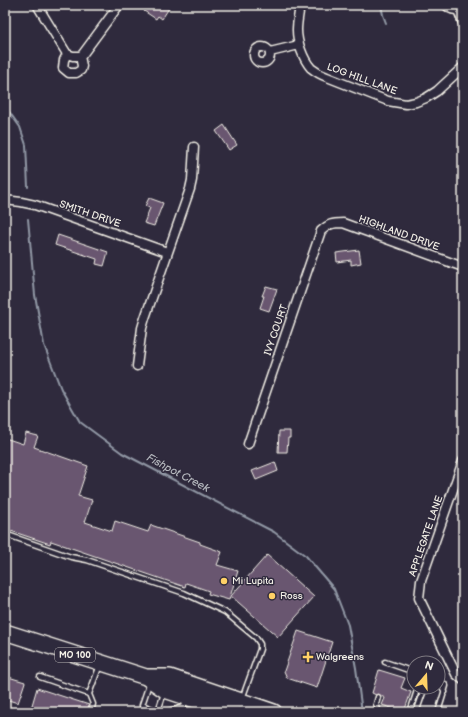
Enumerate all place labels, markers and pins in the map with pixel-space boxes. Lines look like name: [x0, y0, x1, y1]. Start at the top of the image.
place label: Mi Lupita: [232, 575, 274, 587]
marker: Mi Lupita: [219, 576, 229, 586]
place label: Ross: [280, 590, 303, 602]
marker: Ross: [267, 591, 277, 601]
place label: Walgreens: [316, 651, 364, 663]
marker: Walgreens: [303, 652, 313, 662]

